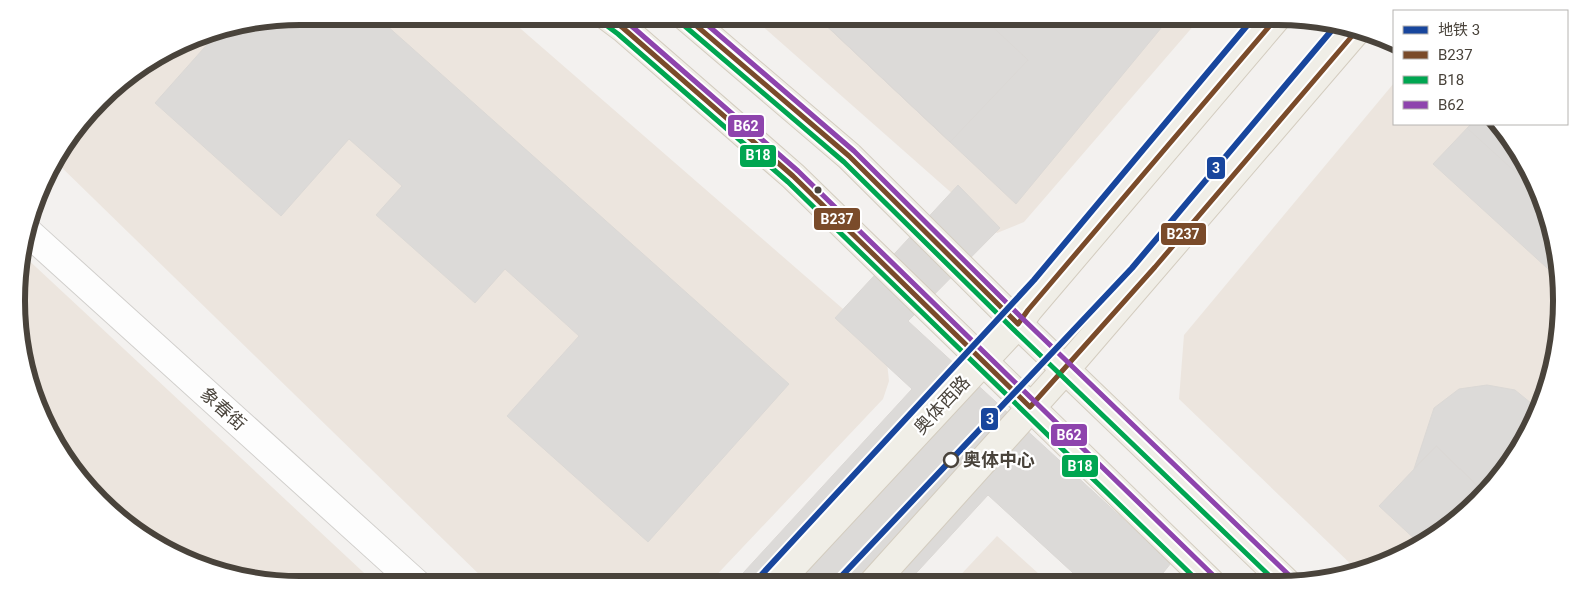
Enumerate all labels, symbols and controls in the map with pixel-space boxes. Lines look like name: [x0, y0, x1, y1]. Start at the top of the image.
legend: [1393, 10, 1568, 125]
text: 地铁 3: [1438, 21, 1480, 39]
text: B237: [1438, 46, 1473, 64]
text: B18: [1438, 71, 1464, 89]
text: B62: [1438, 96, 1464, 114]
line badge: B62: [727, 114, 765, 138]
text: B62: [734, 118, 759, 134]
line badge: B18: [739, 144, 777, 168]
text: B18: [746, 147, 771, 163]
line badge: 3: [1206, 156, 1226, 180]
text: 3: [1212, 160, 1220, 176]
unlabelled marker: [813, 185, 823, 195]
line badge: B237: [813, 207, 861, 231]
text: B237: [820, 211, 854, 227]
line badge: B237: [1160, 222, 1207, 246]
text: B237: [1166, 226, 1200, 242]
street label: 奥体西路: [909, 371, 974, 438]
street label: 象春街: [196, 383, 250, 434]
line badge: 3: [980, 407, 999, 431]
text: 3: [986, 411, 994, 427]
line badge: B62: [1050, 423, 1088, 447]
text: B62: [1057, 427, 1082, 443]
place label: 奥体中心: [963, 449, 1035, 470]
marker: 奥体中心: [943, 452, 959, 468]
line badge: B18: [1061, 454, 1099, 478]
text: B18: [1068, 458, 1093, 474]

